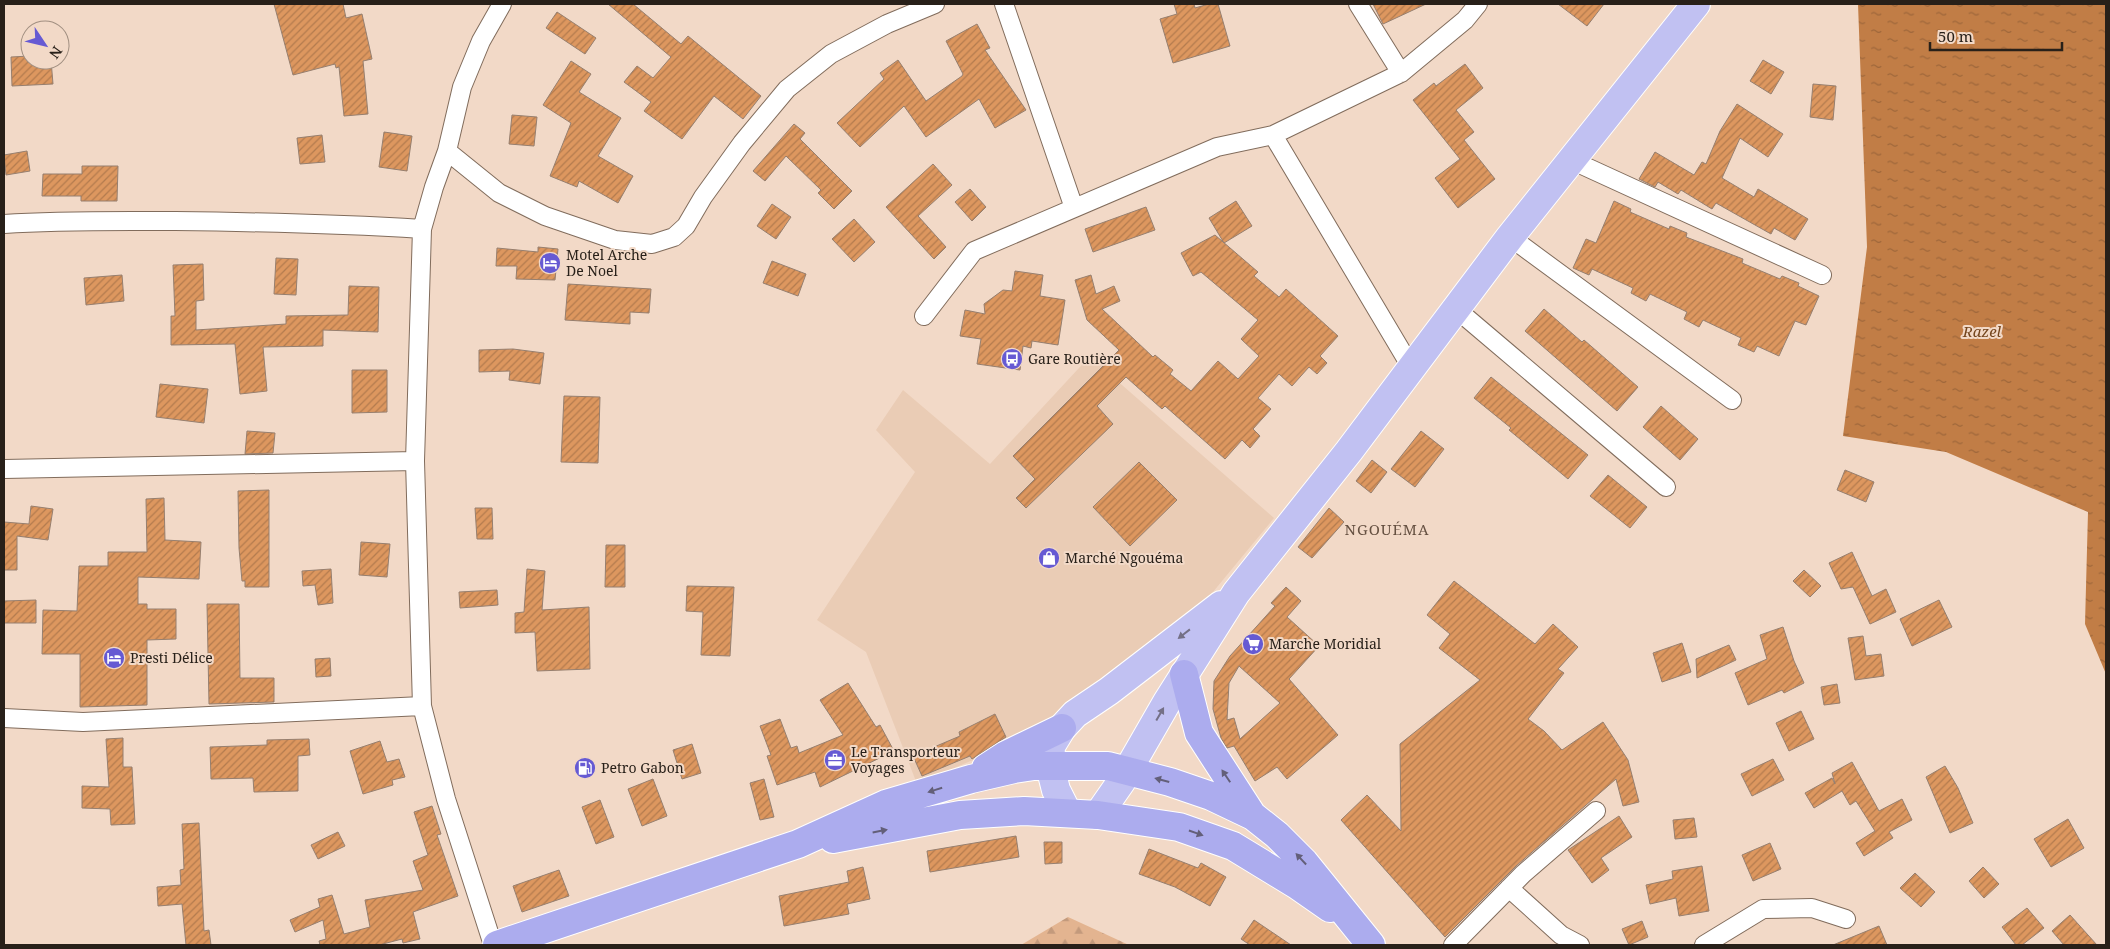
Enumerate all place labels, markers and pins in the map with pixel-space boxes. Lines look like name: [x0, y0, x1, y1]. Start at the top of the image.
place label: Motel Arche De Noel: [566, 245, 647, 280]
hotel icon: Motel Arche De Noel: [538, 251, 562, 275]
bus stop icon: Gare Routière: [1000, 347, 1024, 371]
place label: Gare Routière: [1028, 349, 1121, 368]
shop icon: Marché Ngouéma: [1037, 546, 1061, 570]
place label: Marché Ngouéma: [1065, 548, 1183, 567]
supermarket icon: Marche Moridial: [1241, 632, 1265, 656]
place label: Marche Moridial: [1269, 634, 1382, 653]
hotel icon: Presti Délice: [102, 646, 126, 670]
place label: Presti Délice: [130, 648, 213, 667]
place label: Le Transporteur Voyages: [851, 742, 961, 777]
office icon: Le Transporteur Voyages: [823, 748, 847, 772]
fuel station icon: Petro Gabon: [573, 756, 597, 780]
place label: Petro Gabon: [601, 758, 684, 777]

